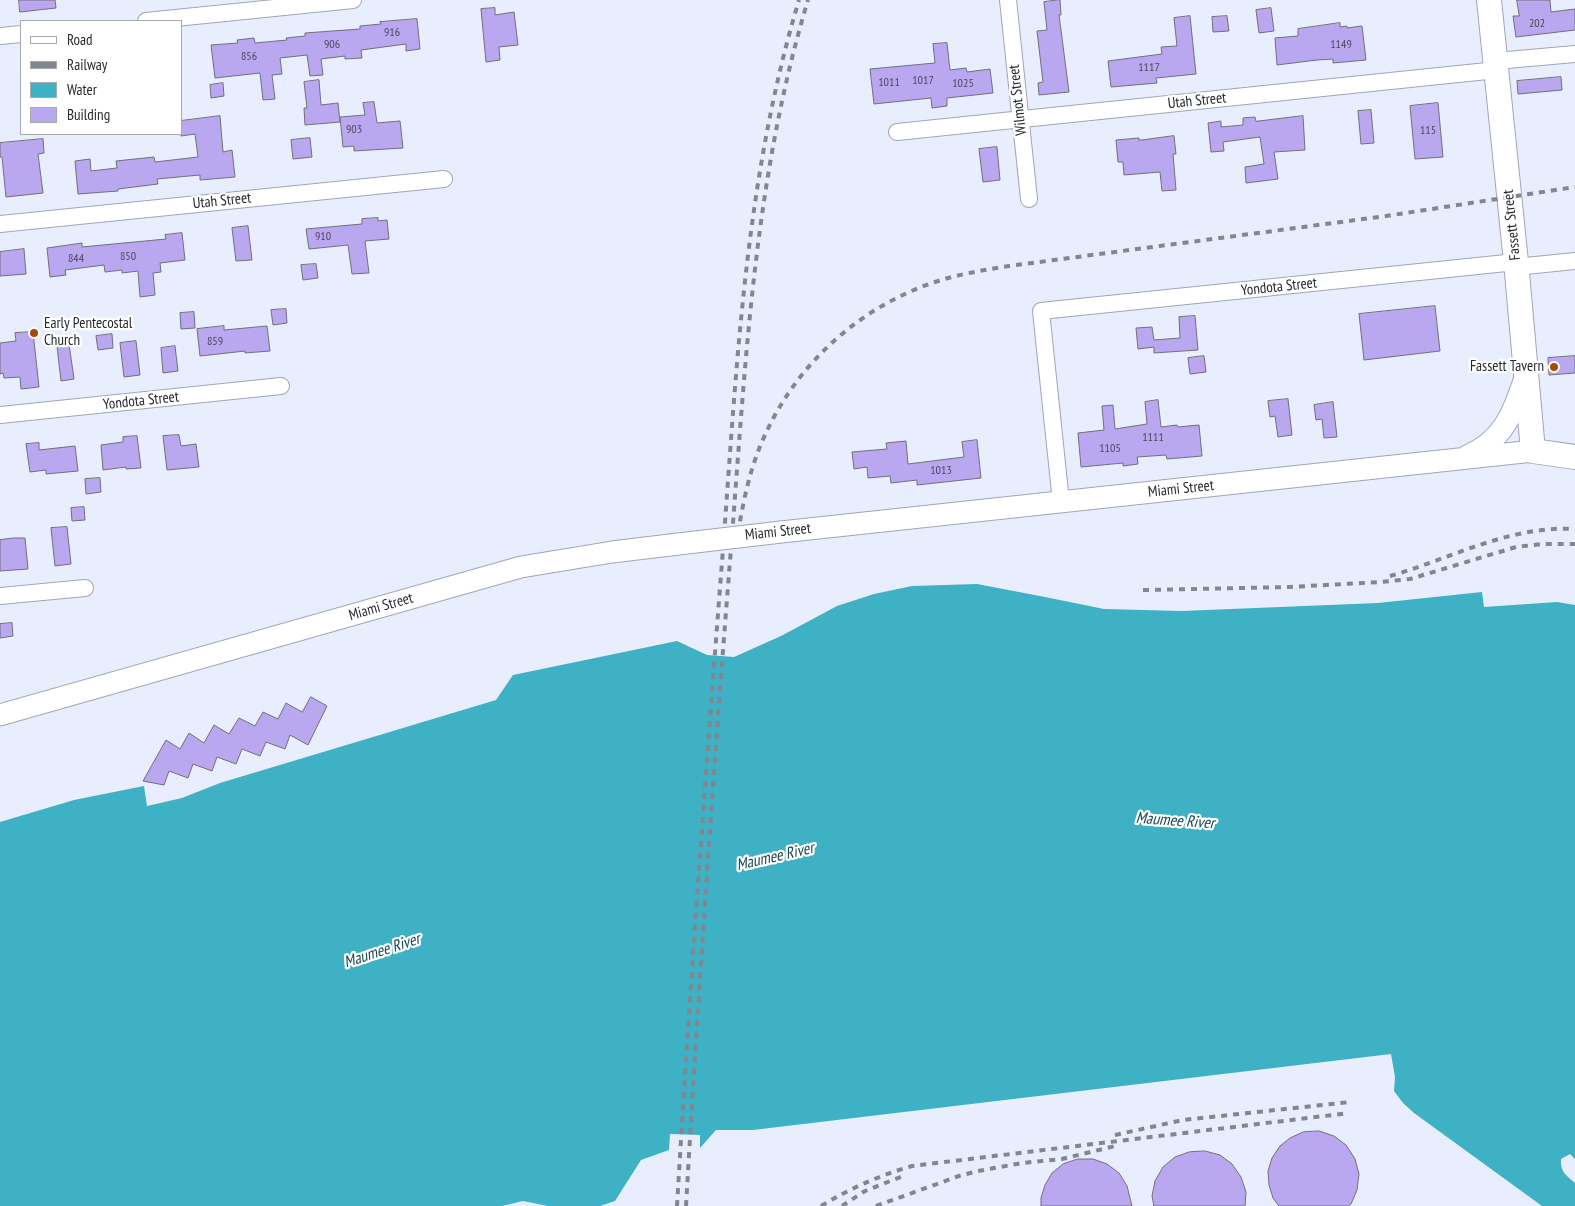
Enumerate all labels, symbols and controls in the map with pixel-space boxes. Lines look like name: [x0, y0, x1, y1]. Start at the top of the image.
house number: 202: [1529, 17, 1545, 31]
legend: [20, 20, 182, 135]
house number: 916: [384, 26, 400, 40]
text: Road: [67, 30, 93, 49]
house number: 906: [324, 38, 340, 52]
house number: 1149: [1330, 38, 1352, 52]
house number: 856: [241, 50, 257, 64]
text: Railway: [67, 55, 107, 74]
house number: 1117: [1138, 61, 1160, 75]
street label: Wilmot Street: [1005, 64, 1031, 136]
house number: 1017: [912, 74, 934, 88]
house number: 1011: [878, 76, 900, 90]
house number: 1025: [952, 77, 974, 91]
text: Water: [67, 80, 97, 99]
street label: Utah Street: [1167, 89, 1227, 113]
text: Building: [67, 105, 110, 124]
house number: 903: [346, 123, 362, 137]
house number: 115: [1420, 124, 1436, 138]
street label: Utah Street: [192, 189, 252, 213]
street label: Fassett Street: [1499, 189, 1525, 261]
house number: 910: [315, 230, 331, 244]
house number: 850: [120, 250, 136, 264]
house number: 844: [68, 252, 84, 266]
street label: Yondota Street: [1240, 274, 1318, 300]
place label: Early Pentecostal Church: [44, 315, 132, 350]
marker: Early Pentecostal Church: [28, 327, 40, 339]
house number: 859: [207, 335, 223, 349]
place label: Fassett Tavern: [1470, 358, 1544, 376]
marker: Fassett Tavern: [1548, 361, 1560, 373]
street label: Yondota Street: [102, 388, 180, 414]
house number: 1111: [1142, 431, 1164, 445]
house number: 1105: [1099, 442, 1121, 456]
house number: 1013: [930, 464, 952, 478]
street label: Miami Street: [1147, 477, 1215, 501]
street label: Miami Street: [744, 520, 812, 544]
street label: Miami Street: [347, 589, 415, 625]
water label: Maumee River: [1135, 809, 1215, 833]
water label: Maumee River: [734, 839, 816, 875]
water label: Maumee River: [342, 930, 422, 972]

